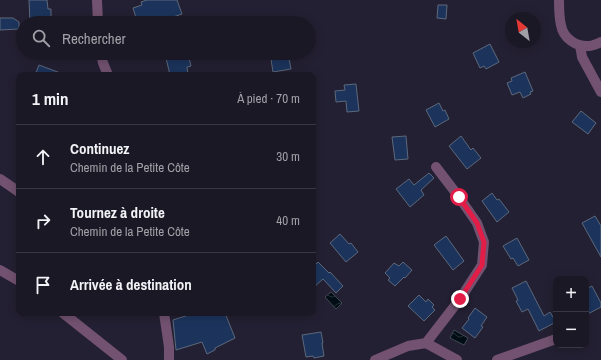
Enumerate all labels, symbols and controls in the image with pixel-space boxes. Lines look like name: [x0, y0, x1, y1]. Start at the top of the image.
north arrow: [505, 12, 541, 48]
search box: [16, 16, 316, 60]
icon: search: [30, 27, 52, 49]
text: Rechercher: [62, 28, 126, 49]
text: 1 min: [32, 87, 68, 110]
text: À pied · 70 m: [237, 90, 300, 107]
text: Continuez: [70, 138, 129, 159]
icon: ahead: [32, 146, 54, 168]
text: 30 m: [276, 148, 300, 165]
text: Chemin de la Petite Côte: [70, 159, 190, 176]
route start: [450, 188, 468, 206]
text: Tournez à droite: [70, 202, 165, 223]
icon: right: [32, 210, 54, 232]
text: 40 m: [276, 212, 300, 229]
text: Chemin de la Petite Côte: [70, 223, 190, 240]
icon: arrive: [32, 274, 54, 296]
text: Arrivée à destination: [70, 274, 192, 295]
map controls: [553, 276, 589, 348]
button: +: [553, 276, 589, 312]
route end: [451, 290, 469, 308]
button: −: [553, 312, 589, 348]

